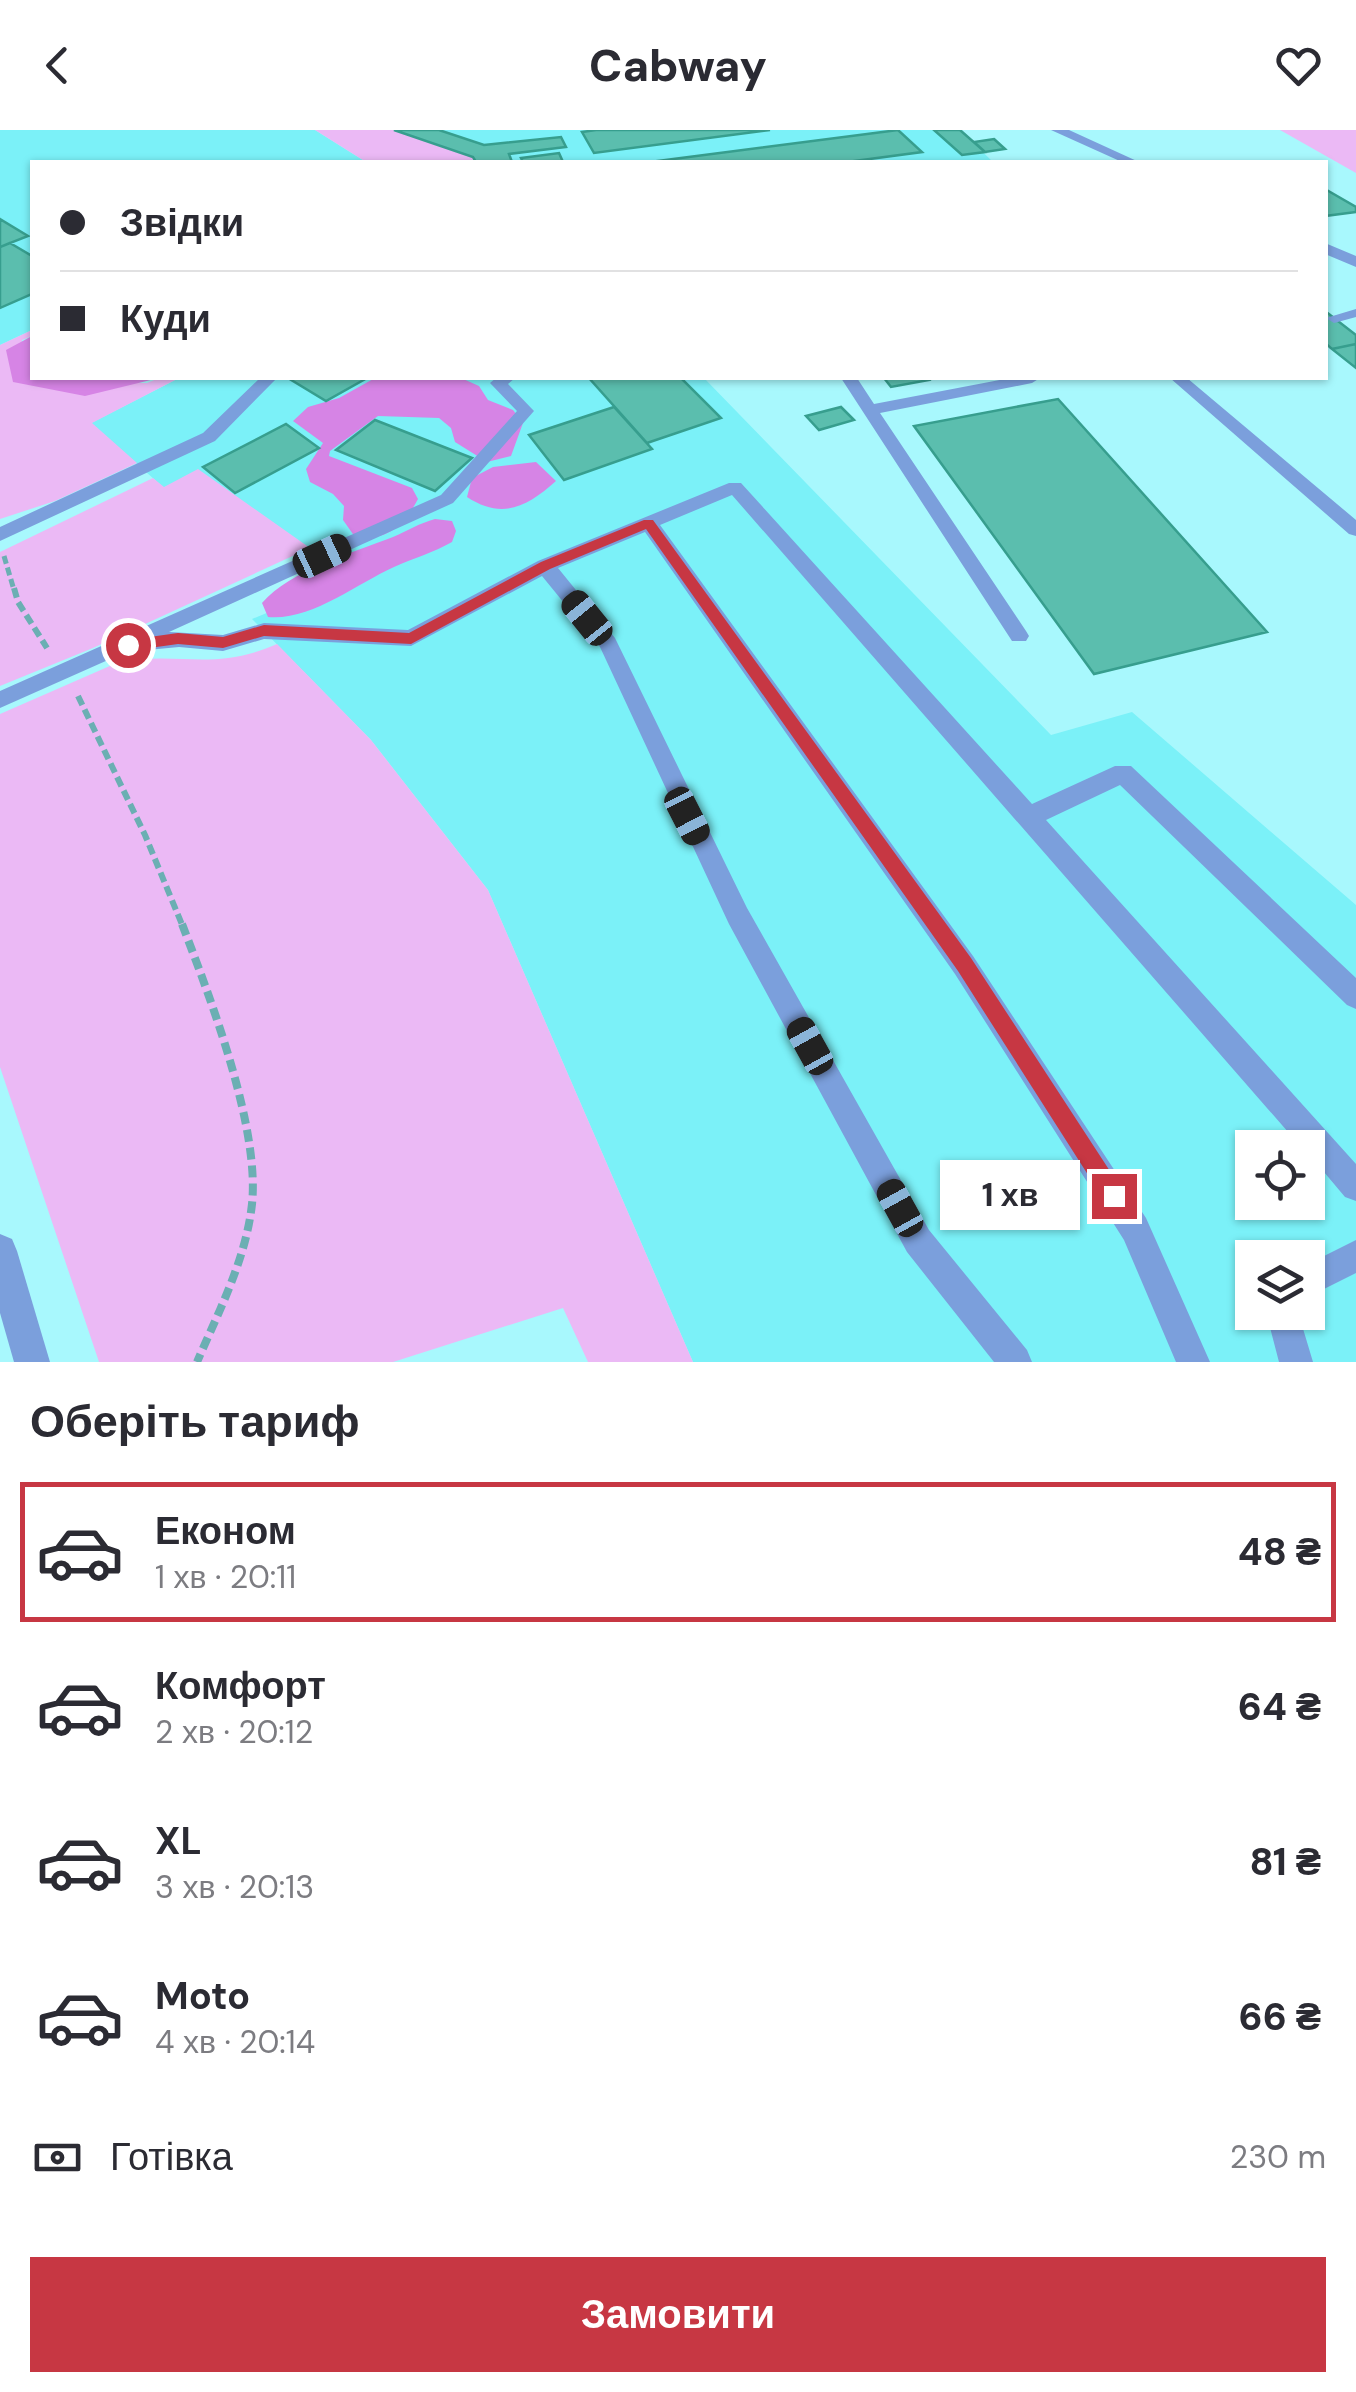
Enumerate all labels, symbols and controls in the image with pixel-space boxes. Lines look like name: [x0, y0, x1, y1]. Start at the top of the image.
text: Cabway: [589, 36, 767, 95]
icon: back: [30, 38, 85, 93]
icon: heart: [1271, 38, 1326, 93]
text: Звідки: [120, 198, 244, 248]
text: Куди: [120, 294, 211, 344]
car: [288, 530, 356, 582]
car: [556, 585, 618, 651]
route start: [106, 623, 151, 668]
car: [660, 782, 714, 850]
car: [782, 1012, 838, 1080]
map controls: [1235, 1130, 1325, 1330]
button: locate: [1235, 1130, 1325, 1220]
callout: 1 хв: [939, 1161, 1079, 1231]
car: [872, 1174, 928, 1242]
text: 1 хв: [982, 1174, 1038, 1216]
route end: [1092, 1174, 1137, 1219]
button: layers: [1235, 1240, 1325, 1330]
text: Оберіть тариф: [30, 1392, 360, 1451]
text: Економ: [155, 1506, 296, 1556]
icon: car: [35, 1507, 125, 1597]
text: 48 ₴: [1238, 1527, 1321, 1577]
text: 1 хв · 20:11: [155, 1556, 296, 1598]
text: Комфорт: [155, 1661, 326, 1711]
icon: car: [35, 1662, 125, 1752]
text: 64 ₴: [1238, 1682, 1321, 1732]
text: 2 хв · 20:12: [155, 1711, 313, 1753]
text: XL: [155, 1816, 202, 1866]
icon: car: [35, 1817, 125, 1907]
text: 81 ₴: [1249, 1837, 1321, 1887]
text: 3 хв · 20:13: [155, 1866, 314, 1908]
text: Moto: [155, 1971, 250, 2021]
icon: car: [35, 1972, 125, 2062]
text: 66 ₴: [1239, 1992, 1321, 2042]
text: 4 хв · 20:14: [155, 2021, 315, 2063]
icon: cash: [30, 2130, 85, 2185]
text: Готівка: [110, 2132, 233, 2182]
text: 230 m: [1230, 2136, 1326, 2178]
button: Замовити: [30, 2257, 1326, 2372]

